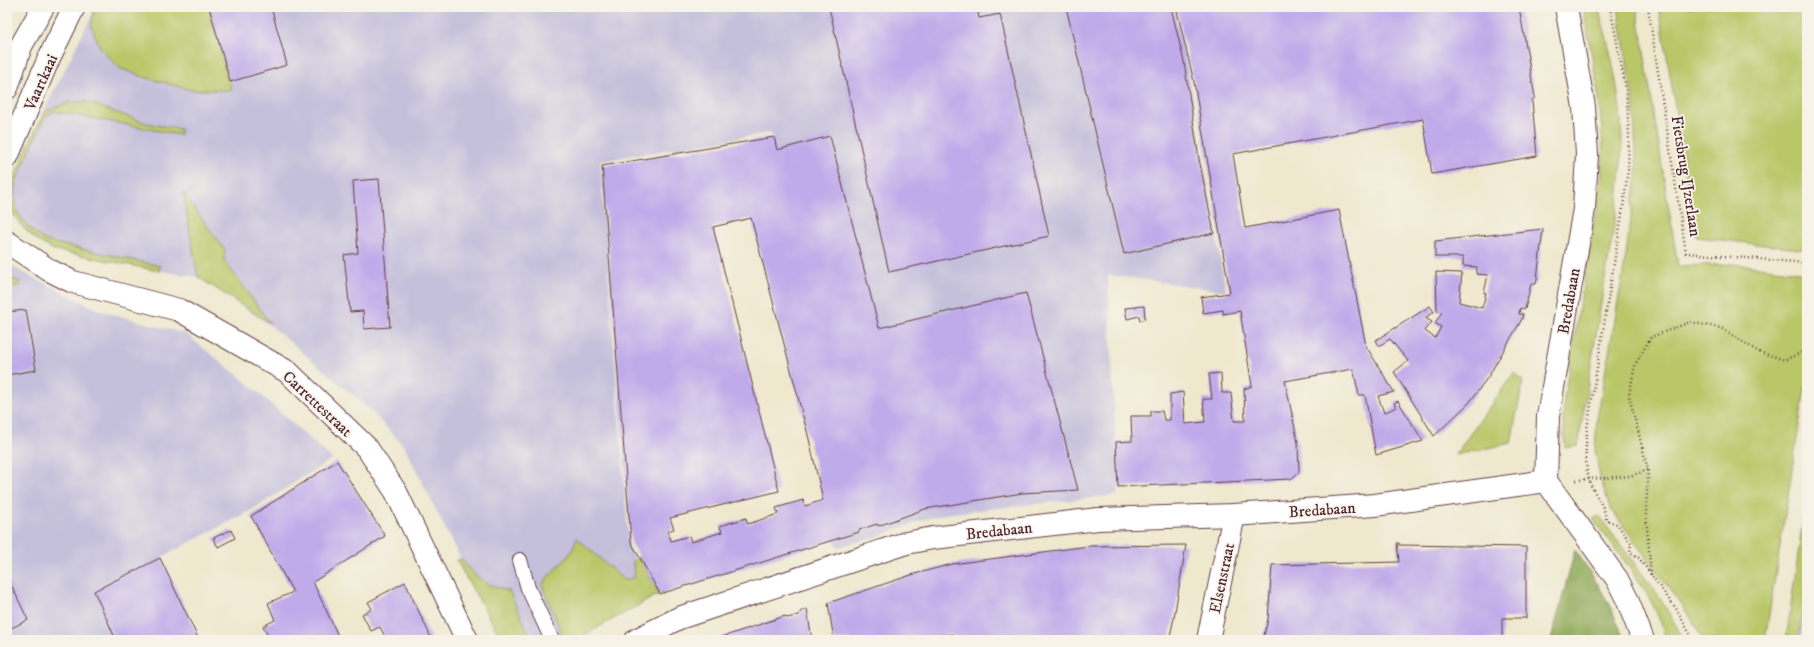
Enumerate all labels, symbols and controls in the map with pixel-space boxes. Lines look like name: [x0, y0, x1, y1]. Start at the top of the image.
street label: Vaartkaai: [19, 51, 62, 115]
street label: Fietsbrug IJzerlaan: [1667, 114, 1706, 239]
street label: Bredabaan: [1553, 266, 1585, 336]
street label: Carrettestraat: [278, 366, 356, 441]
street label: Bredabaan: [1288, 498, 1357, 522]
street label: Bredabaan: [965, 517, 1034, 544]
street label: Elsenstraat: [1205, 541, 1239, 615]

